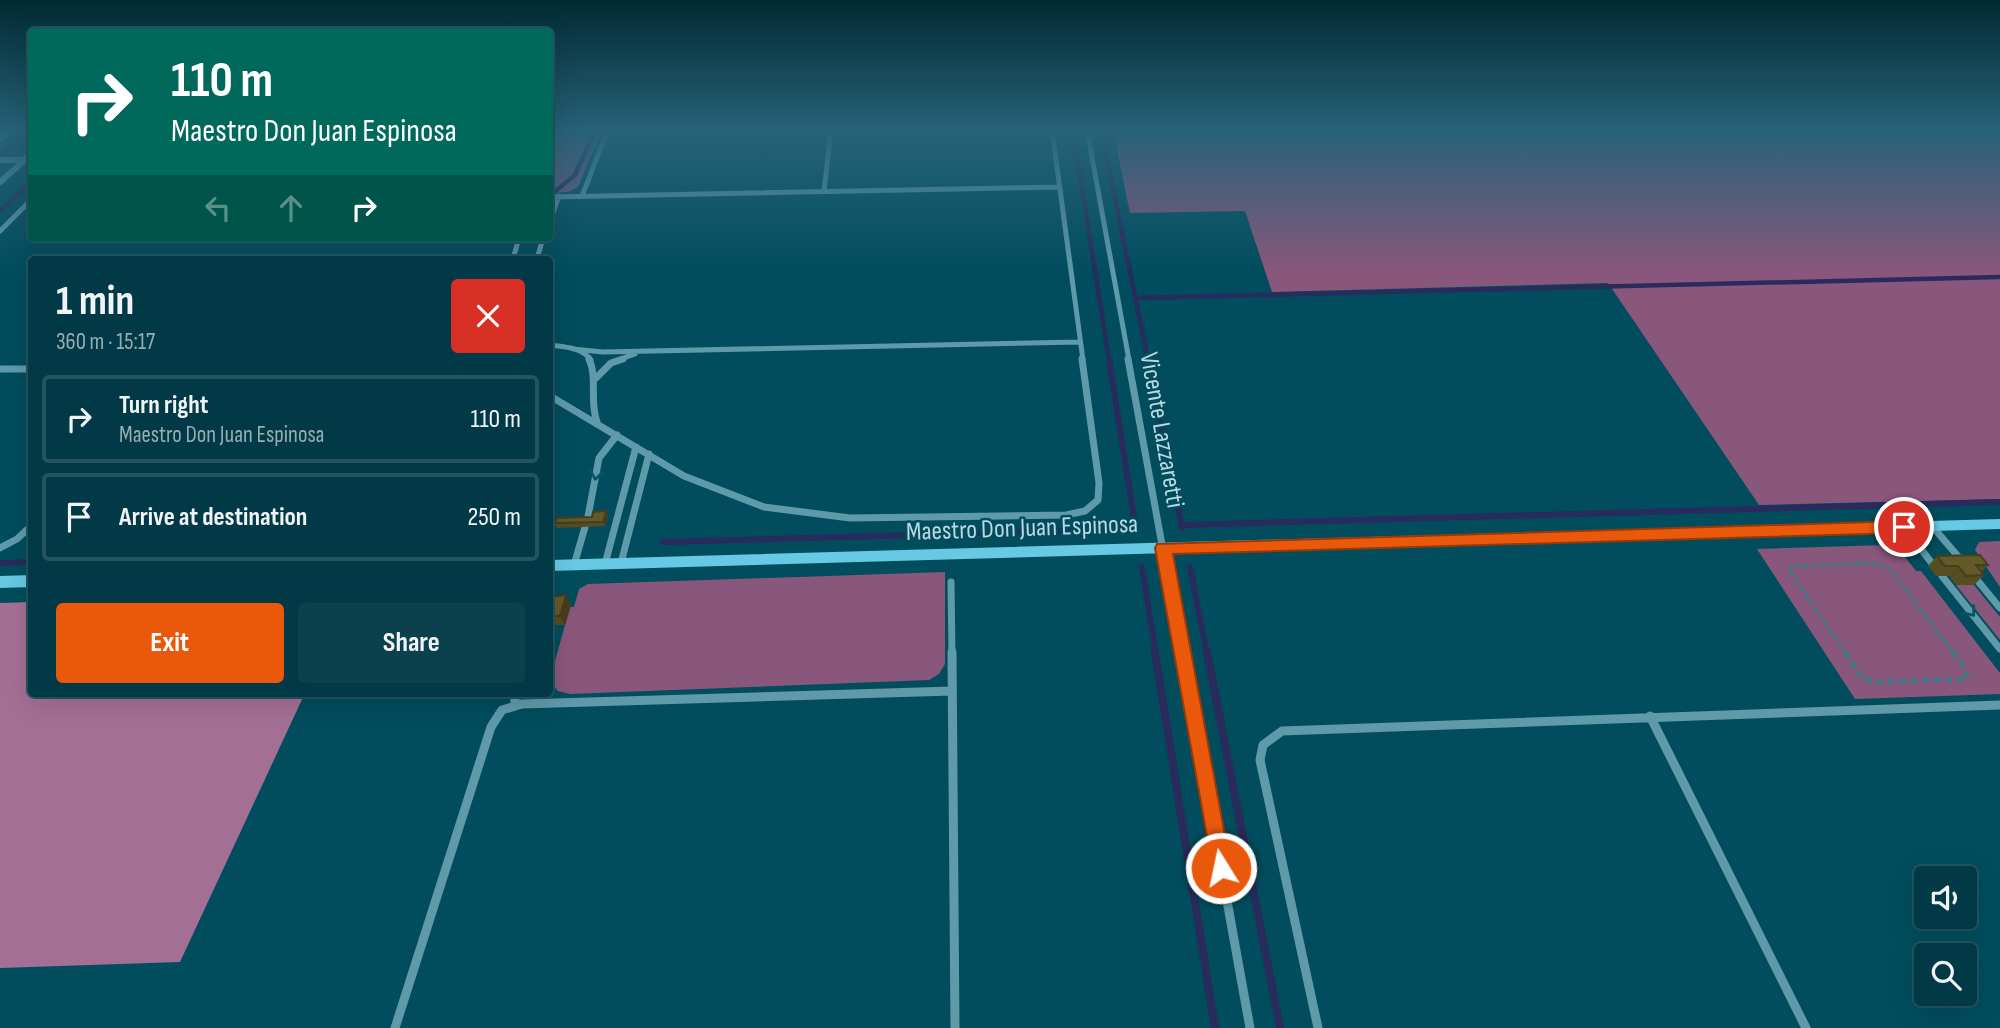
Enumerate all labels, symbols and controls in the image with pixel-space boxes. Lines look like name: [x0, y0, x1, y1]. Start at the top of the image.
text: 110 m: [171, 52, 273, 111]
icon: right: [56, 56, 147, 147]
text: Maestro Don Juan Espinosa: [171, 112, 457, 151]
icon: left: [199, 189, 237, 227]
icon: ahead: [272, 189, 310, 227]
icon: right: [345, 189, 383, 227]
text: 1 min: [56, 276, 134, 327]
button: close: [451, 279, 525, 353]
text: 360 m · 15:17: [56, 328, 155, 356]
street label: Vicente Lazzaretti: [1133, 350, 1190, 510]
text: Turn right: [119, 390, 208, 421]
icon: right: [60, 400, 98, 438]
text: 110 m: [470, 404, 521, 435]
text: Maestro Don Juan Espinosa: [119, 421, 324, 449]
one-way arrow: [589, 469, 604, 481]
pin: [1874, 497, 1934, 557]
icon: arrive: [60, 498, 98, 536]
text: Arrive at destination: [119, 502, 307, 533]
text: 250 m: [467, 502, 521, 533]
icon: arrive: [1885, 508, 1923, 546]
street label: Maestro Don Juan Espinosa: [905, 509, 1139, 548]
button: Exit: [56, 603, 284, 683]
button: Share: [298, 603, 525, 683]
one-way arrow: [1963, 604, 1975, 617]
position arrow: [1184, 831, 1258, 905]
map controls: [1914, 866, 1977, 1006]
button: sound: [1914, 866, 1977, 929]
button: search: [1914, 943, 1977, 1006]

